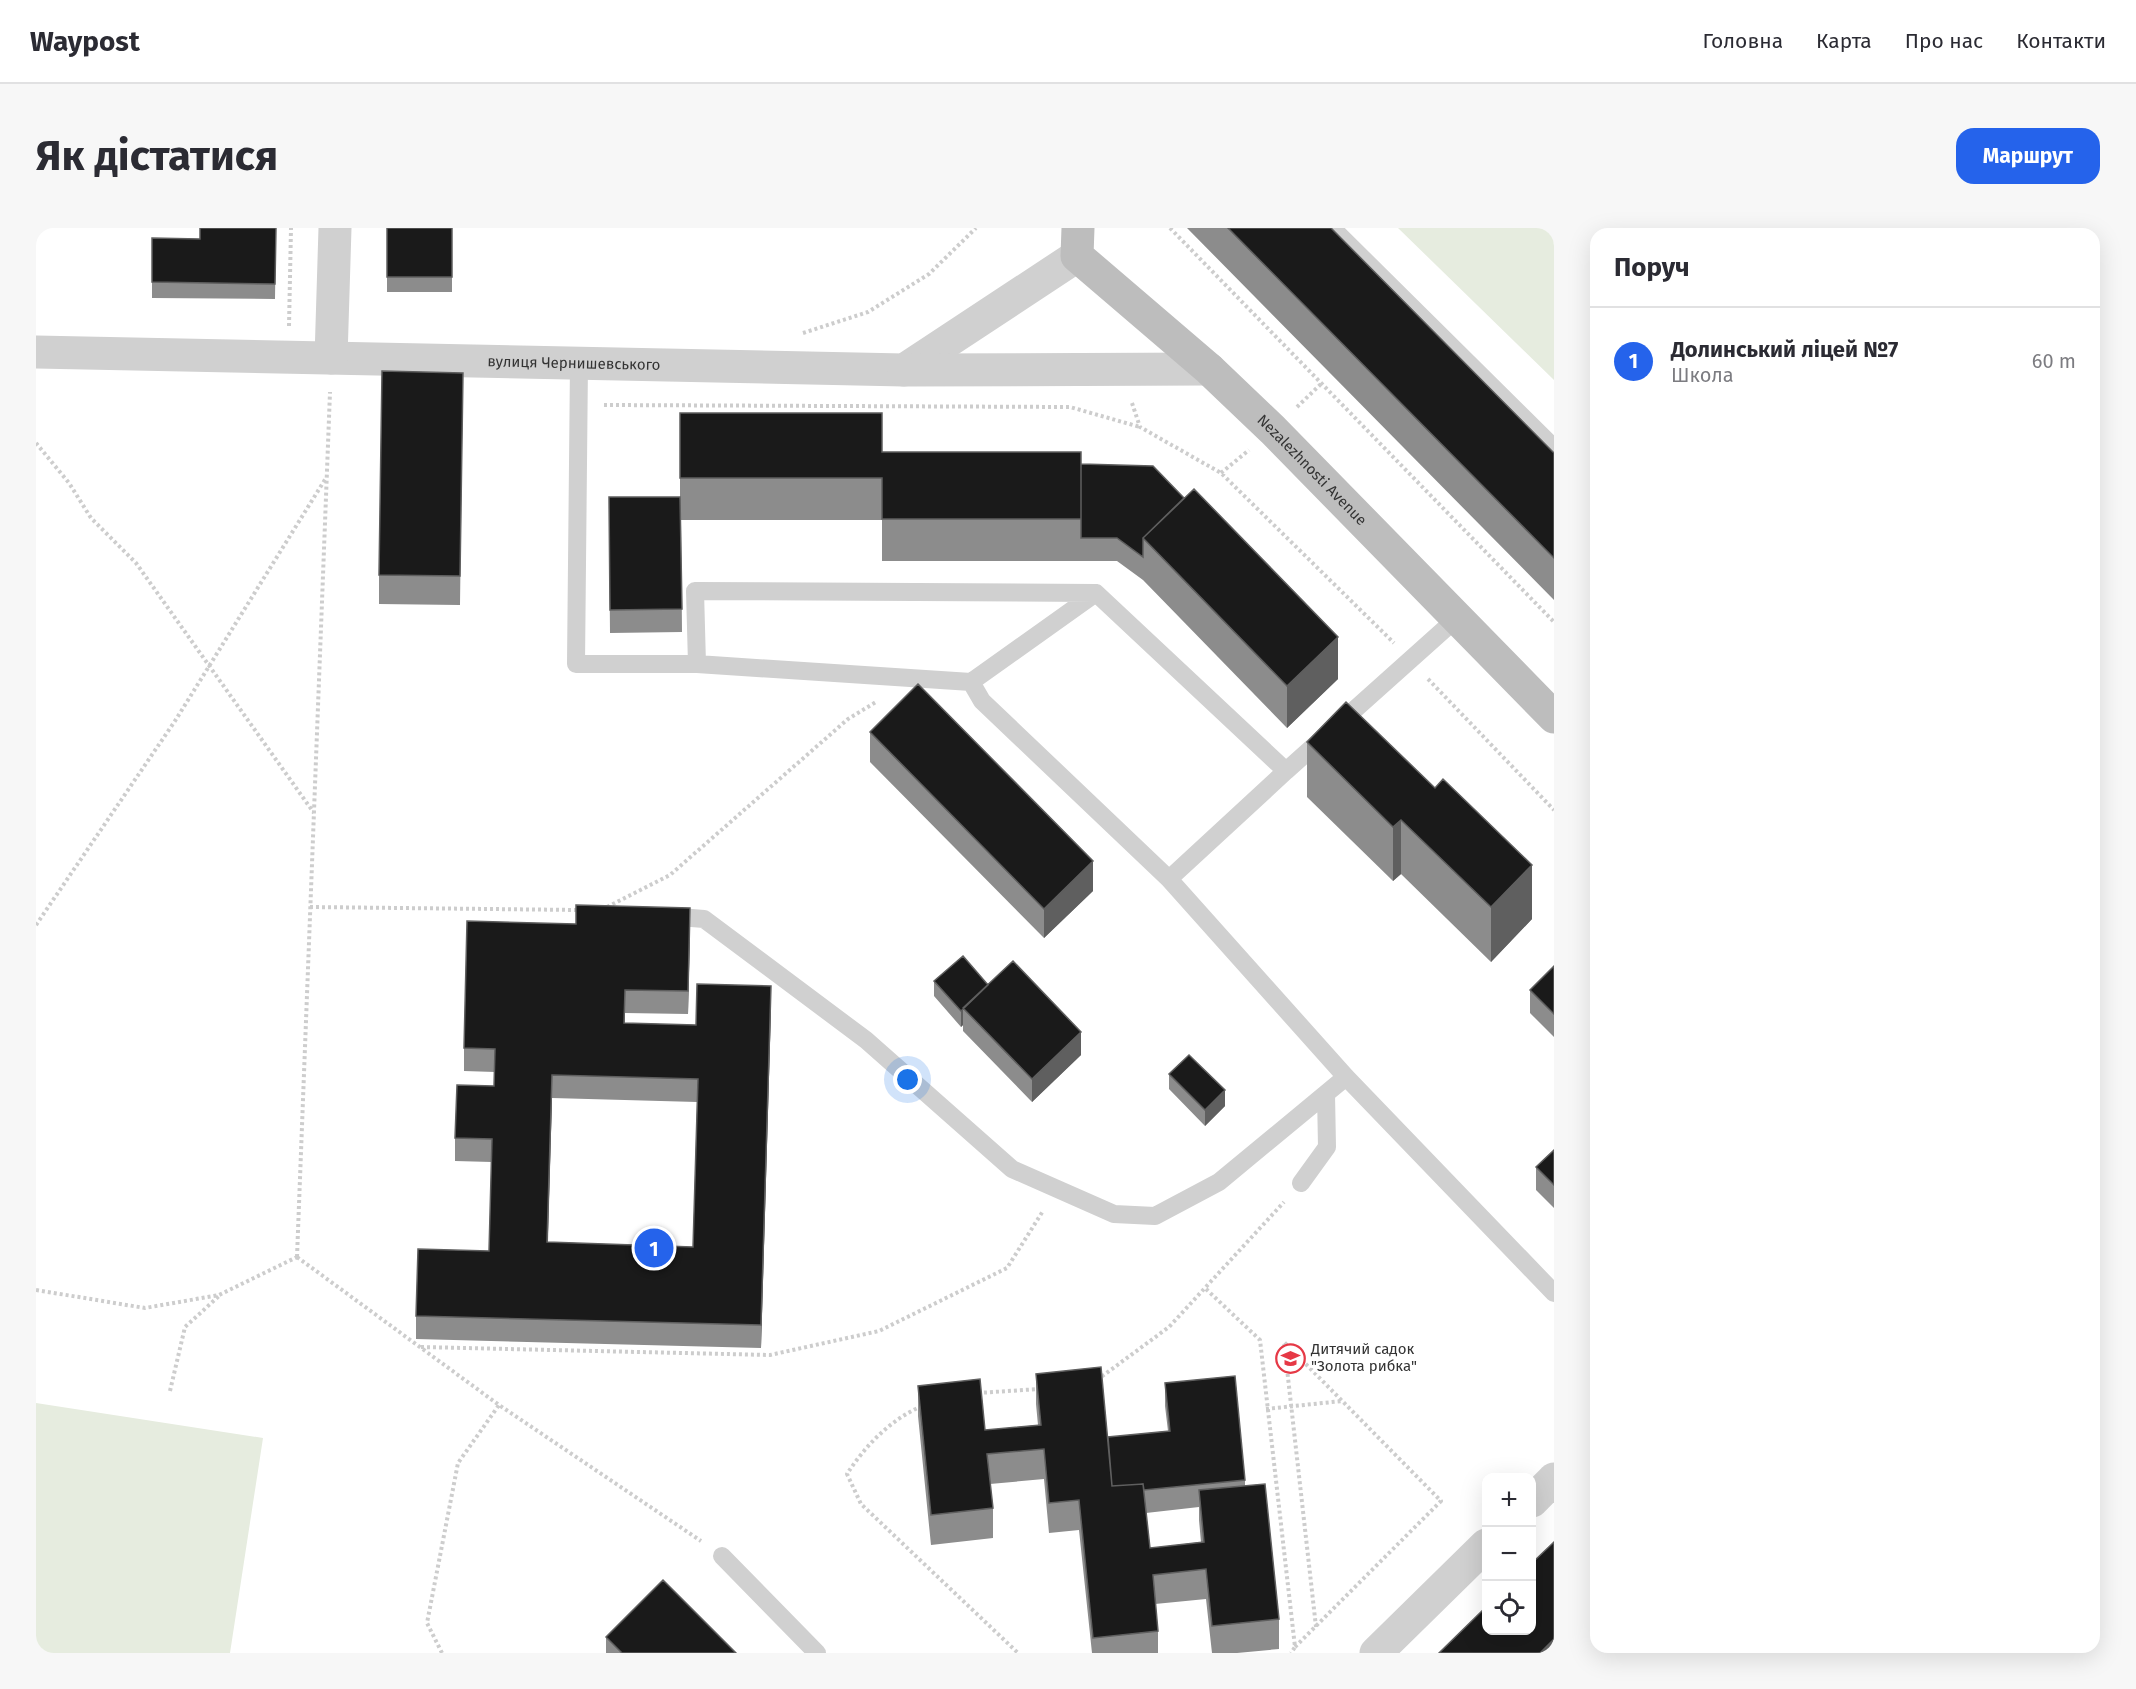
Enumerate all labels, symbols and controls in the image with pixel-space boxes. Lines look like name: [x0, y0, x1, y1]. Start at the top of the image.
text: Waypost: [30, 25, 140, 58]
text: Головна: [1702, 28, 1783, 54]
text: Карта: [1816, 28, 1872, 54]
text: Про нас: [1905, 28, 1983, 54]
text: Контакти: [2016, 28, 2106, 54]
button: Маршрут: [1956, 128, 2100, 184]
text: Як дістатися: [36, 131, 278, 181]
text: Поруч: [1614, 252, 1690, 283]
text: Долинський ліцей №7: [1671, 336, 1898, 363]
text: 1: [1629, 349, 1638, 373]
text: 60 m: [2032, 349, 2076, 373]
street label: вулиця Чернишевського: [487, 352, 661, 374]
text: Школа: [1671, 363, 1734, 387]
street label: Nezalezhnosti Avenue: [1253, 411, 1370, 529]
your location: [893, 1065, 922, 1094]
pin: 1: [634, 1226, 674, 1270]
place label: Дитячий садок "Золота рибка": [1310, 1340, 1417, 1375]
school or university icon: Дитячий садок "Золота рибка": [1274, 1342, 1306, 1374]
map controls: [1482, 1473, 1536, 1635]
button: +: [1482, 1473, 1536, 1527]
button: −: [1482, 1527, 1536, 1581]
button: locate: [1482, 1581, 1536, 1635]

